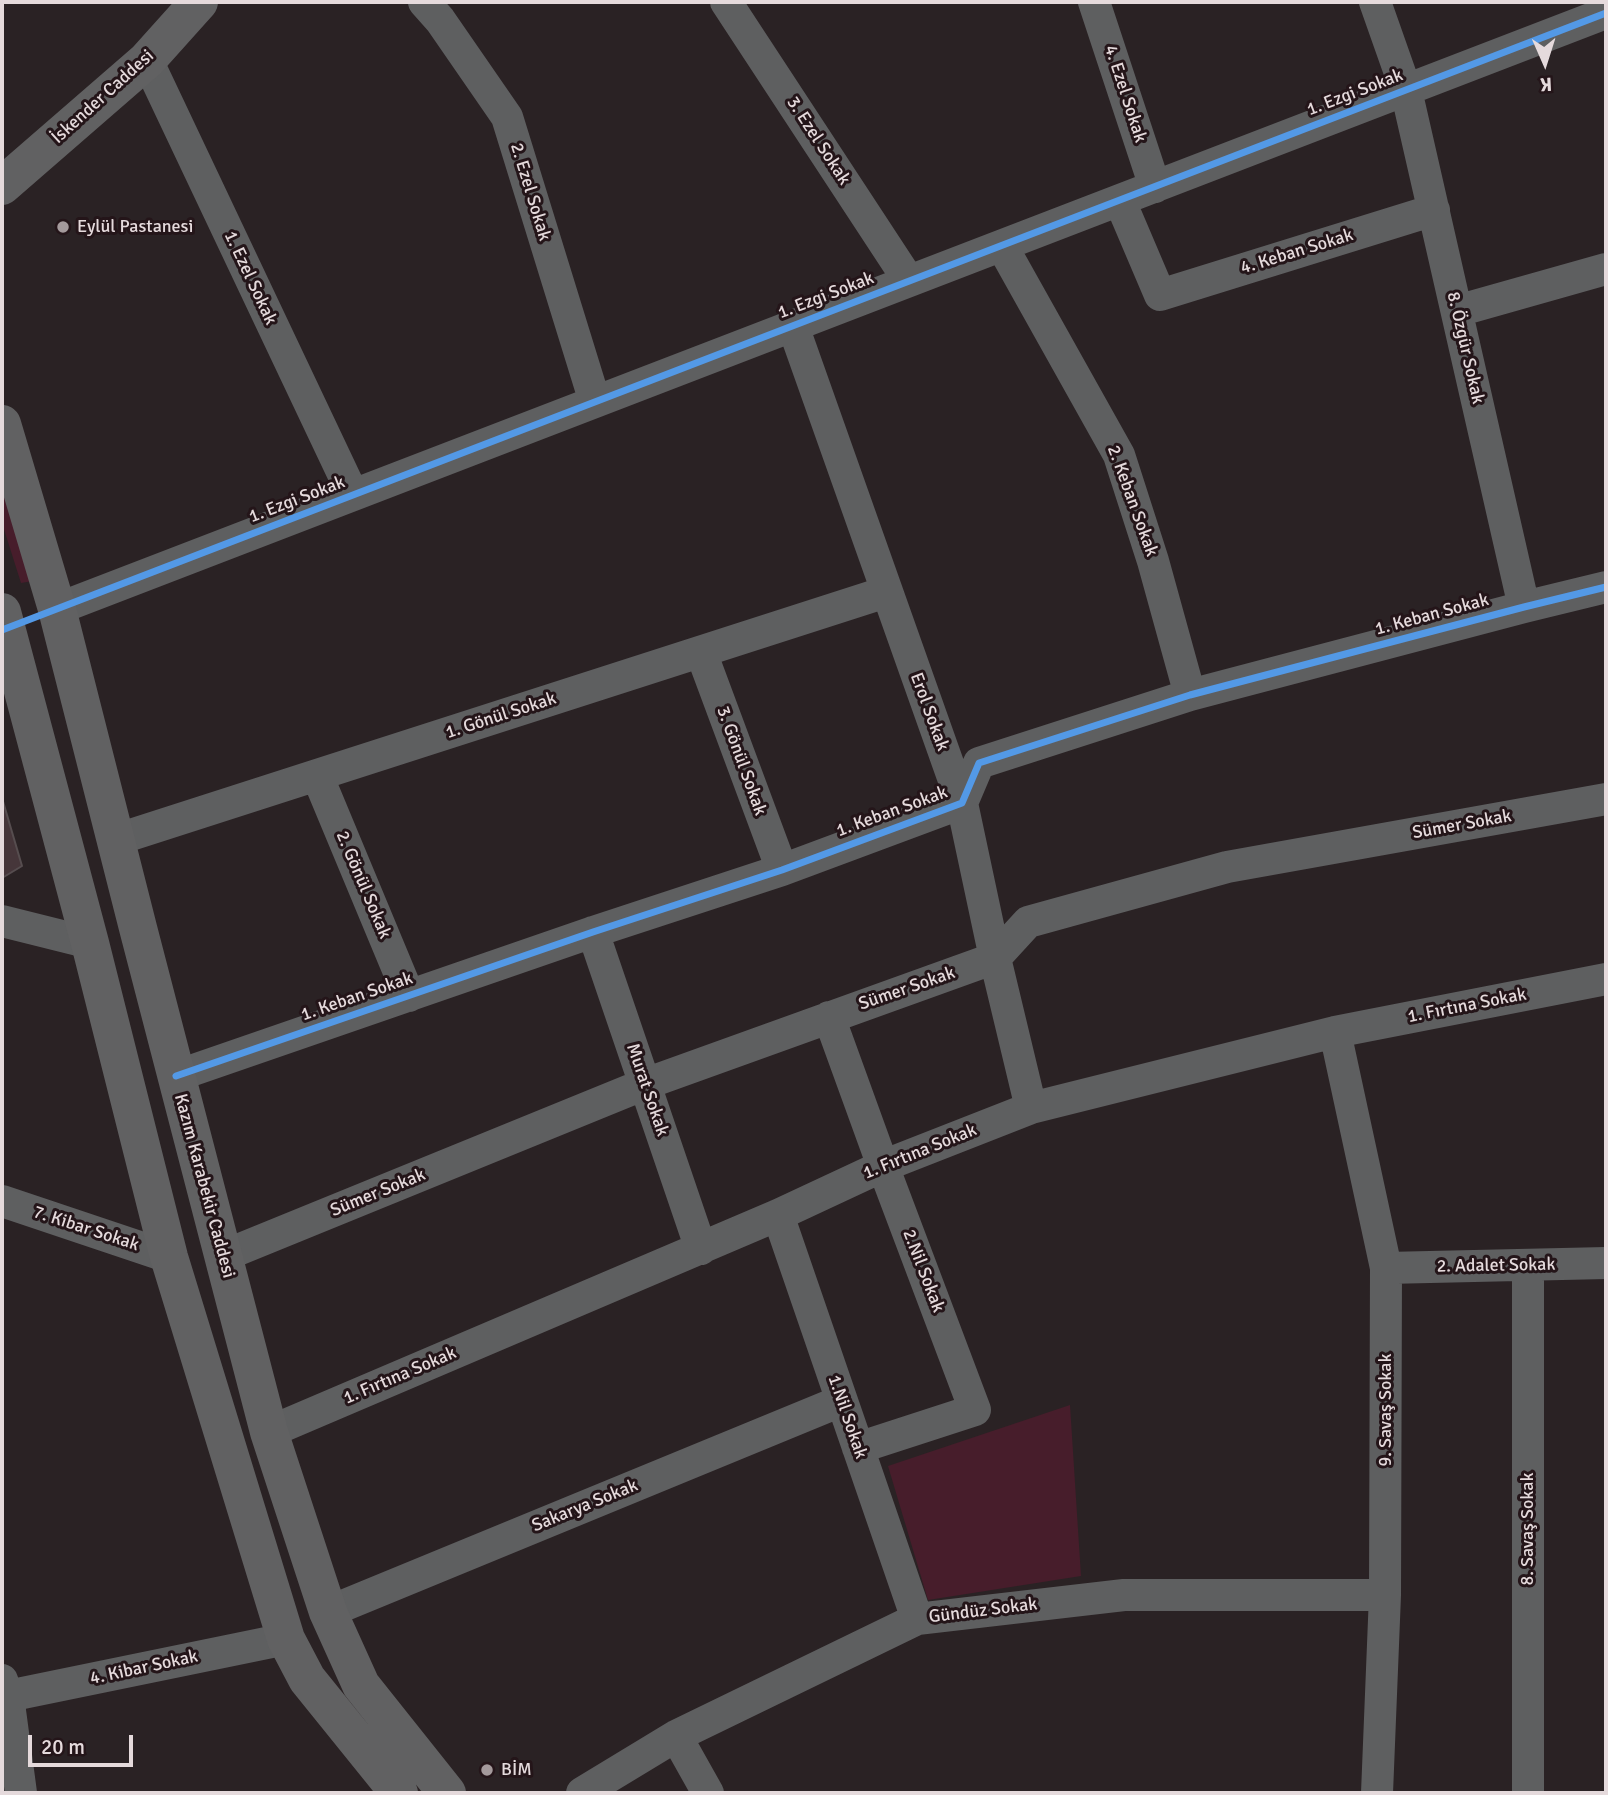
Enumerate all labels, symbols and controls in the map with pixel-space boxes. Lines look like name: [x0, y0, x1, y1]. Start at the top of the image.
north arrow: [1510, 28, 1580, 98]
street label: 4. Ezel Sokak: [1099, 43, 1151, 145]
street label: İskender Caddesi: [47, 45, 159, 149]
street label: 1. Ezgi Sokak: [1304, 65, 1406, 121]
text: K: [1540, 72, 1553, 96]
street label: 3. Ezel Sokak: [781, 93, 855, 189]
street label: 2. Ezel Sokak: [505, 140, 555, 244]
place label: Eylül Pastanesi: [77, 216, 193, 238]
marker: Eylül Pastanesi: [55, 219, 71, 235]
street label: 4. Keban Sokak: [1238, 225, 1356, 279]
street label: 1. Ezel Sokak: [219, 228, 281, 328]
street label: 1. Ezgi Sokak: [775, 268, 877, 324]
street label: 8. Özgür Sokak: [1442, 290, 1488, 406]
street label: 2. Keban Sokak: [1102, 442, 1162, 560]
street label: 1. Ezgi Sokak: [246, 472, 348, 528]
street label: 1. Keban Sokak: [1373, 589, 1491, 641]
street label: Erol Sokak: [905, 670, 953, 754]
street label: 1. Gönül Sokak: [443, 688, 559, 744]
street label: 3. Gönül Sokak: [711, 703, 771, 819]
street label: 1. Keban Sokak: [833, 782, 951, 842]
street label: Sümer Sokak: [1411, 806, 1513, 844]
street label: 2. Gönül Sokak: [331, 828, 395, 942]
street label: Sümer Sokak: [856, 962, 958, 1016]
street label: 1. Keban Sokak: [298, 968, 416, 1026]
street label: 1. Fırtına Sokak: [1406, 984, 1528, 1028]
street label: Murat Sokak: [621, 1041, 673, 1139]
street label: Kazım Karabekir Caddesi: [169, 1091, 239, 1281]
street label: 1. Fırtına Sokak: [860, 1119, 980, 1185]
street label: Sümer Sokak: [327, 1164, 429, 1222]
street label: 7. Kibar Sokak: [30, 1202, 142, 1256]
street label: 2.Nil Sokak: [897, 1226, 949, 1316]
street label: 2. Adalet Sokak: [1436, 1254, 1556, 1278]
street label: 1. Fırtına Sokak: [340, 1343, 460, 1409]
street label: 9. Savaş Sokak: [1375, 1354, 1397, 1466]
street label: 1.Nil Sokak: [823, 1372, 871, 1462]
street label: 8. Savaş Sokak: [1517, 1473, 1539, 1585]
street label: Sakarya Sokak: [529, 1475, 641, 1537]
street label: Gündüz Sokak: [928, 1594, 1038, 1628]
street label: 4. Kibar Sokak: [88, 1646, 200, 1690]
scale bar: [32, 1722, 136, 1766]
text: 20 m: [41, 1734, 85, 1760]
place label: BİM: [501, 1759, 532, 1781]
marker: BİM: [479, 1762, 495, 1778]

